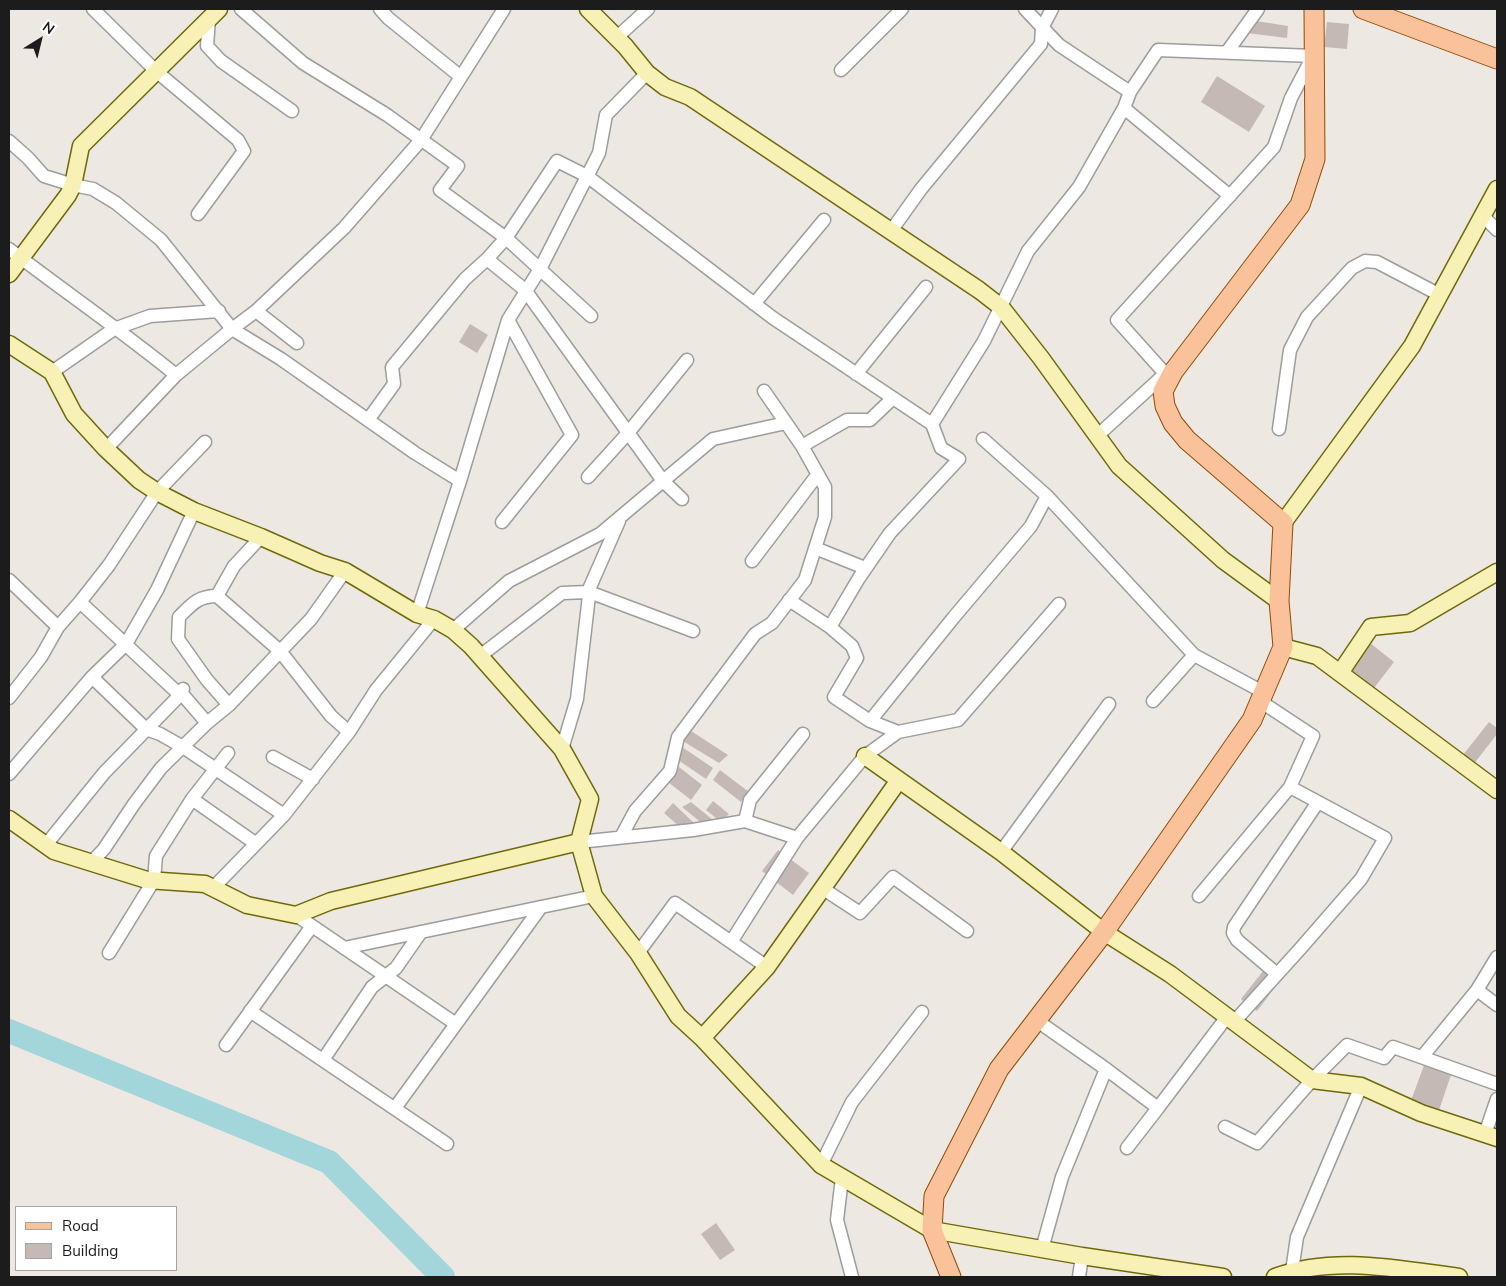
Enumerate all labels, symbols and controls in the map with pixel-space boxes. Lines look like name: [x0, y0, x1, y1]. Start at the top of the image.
north arrow: [15, 15, 65, 65]
text: N: [39, 17, 58, 38]
legend: [15, 1206, 178, 1271]
text: Road: [62, 1216, 99, 1235]
text: Building: [62, 1241, 118, 1260]

